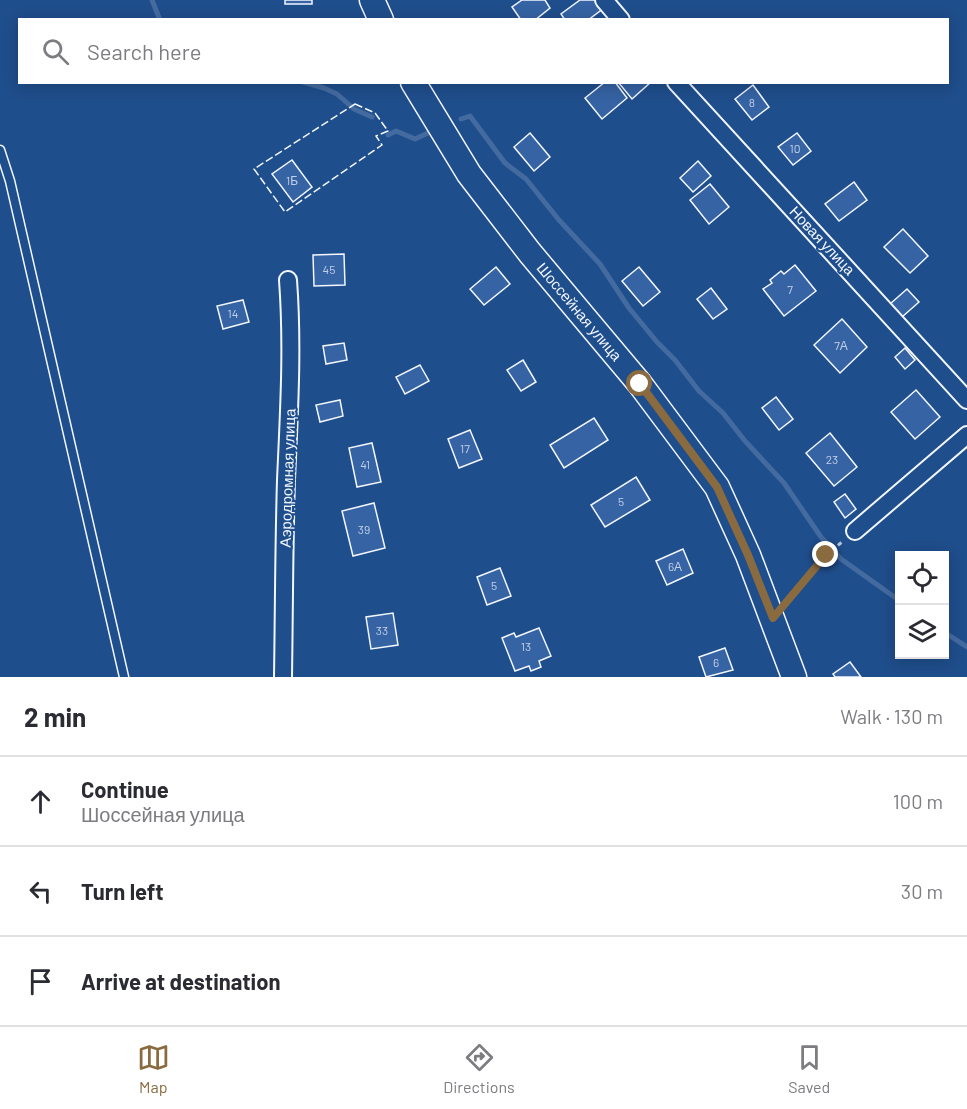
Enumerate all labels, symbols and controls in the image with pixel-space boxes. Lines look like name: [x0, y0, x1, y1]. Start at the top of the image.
search box: [18, 18, 949, 84]
icon: search: [39, 35, 72, 68]
text: Search here: [87, 38, 201, 64]
house number: 8: [749, 95, 755, 109]
house number: 10: [790, 141, 800, 155]
house number: 1Б: [286, 173, 298, 187]
street label: Новая улица: [786, 202, 860, 279]
street label: Шоссейная улица: [533, 259, 627, 365]
house number: 45: [323, 262, 335, 276]
house number: 7: [787, 282, 793, 296]
house number: 14: [228, 306, 238, 320]
house number: 7А: [834, 338, 848, 352]
route start: [626, 370, 652, 396]
street label: Аэродромная улица: [276, 407, 298, 548]
house number: 17: [460, 441, 470, 455]
house number: 23: [826, 452, 838, 466]
house number: 41: [360, 457, 370, 471]
house number: 5: [618, 494, 624, 508]
house number: 39: [358, 522, 370, 536]
route end: [812, 541, 838, 567]
map controls: [895, 551, 949, 659]
button: locate: [895, 551, 949, 605]
house number: 6А: [668, 559, 682, 573]
house number: 5: [491, 578, 497, 592]
button: layers: [895, 605, 949, 659]
house number: 33: [376, 623, 388, 637]
house number: 13: [521, 639, 531, 653]
house number: 6: [713, 655, 719, 669]
text: 2 min: [24, 701, 86, 732]
text: Walk · 130 m: [840, 704, 943, 728]
text: Continue: [81, 776, 169, 802]
icon: ahead: [24, 785, 57, 818]
text: 100 m: [893, 789, 943, 813]
text: Шоссейная улица: [81, 802, 245, 826]
icon: left: [24, 875, 57, 908]
text: Turn left: [81, 878, 164, 904]
text: 30 m: [901, 879, 943, 903]
icon: arrive: [24, 965, 57, 998]
text: Arrive at destination: [81, 968, 280, 994]
tab: Map: [137, 1041, 170, 1096]
tab: Directions: [443, 1041, 515, 1096]
tab: Saved: [788, 1041, 830, 1096]

